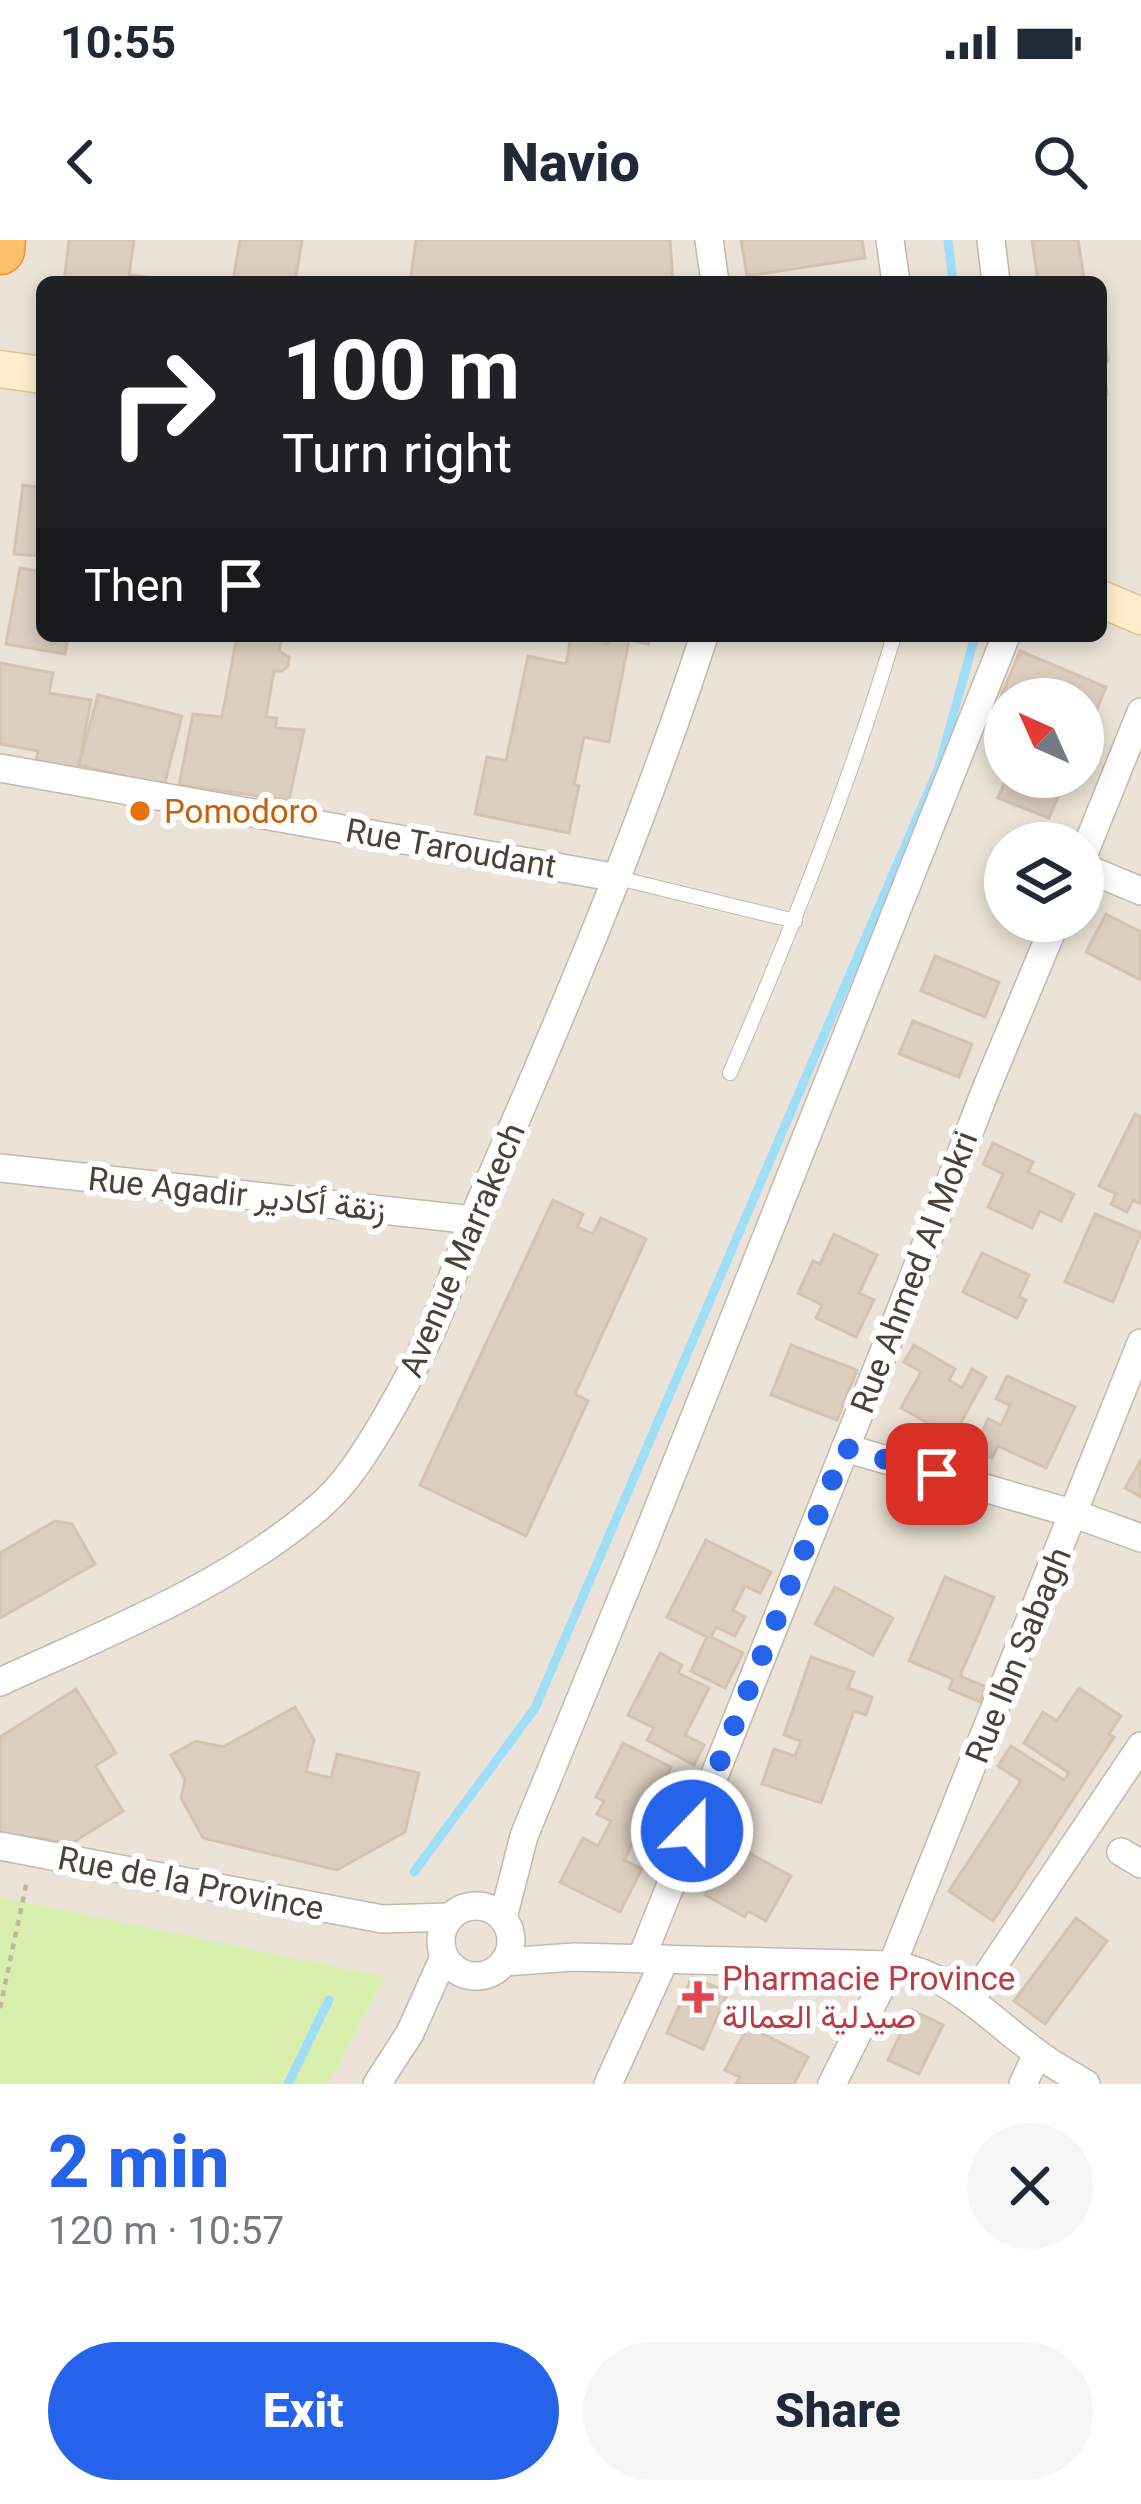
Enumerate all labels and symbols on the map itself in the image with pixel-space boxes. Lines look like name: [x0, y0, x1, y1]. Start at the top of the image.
north arrow: [984, 678, 1104, 798]
place label: Pomodoro: [164, 792, 318, 831]
marker: Pomodoro: [127, 798, 153, 824]
street label: Rue Taroudant: [343, 810, 559, 886]
street label: Avenue Marrakech: [391, 1117, 533, 1383]
street label: Rue Ahmed Al Mokri: [842, 1126, 986, 1418]
street label: Rue Agadir زنقة أكادير: [86, 1159, 388, 1230]
pin: [886, 1423, 988, 1525]
street label: Rue Ibn Sabagh: [957, 1542, 1079, 1768]
position arrow: [629, 1768, 755, 1894]
street label: Rue de la Province: [55, 1838, 327, 1928]
place label: Pharmacie Province صيدلية العمالة: [722, 1959, 1015, 2036]
marker: Pharmacie Province صيدلية العمالة: [685, 1984, 711, 2010]

